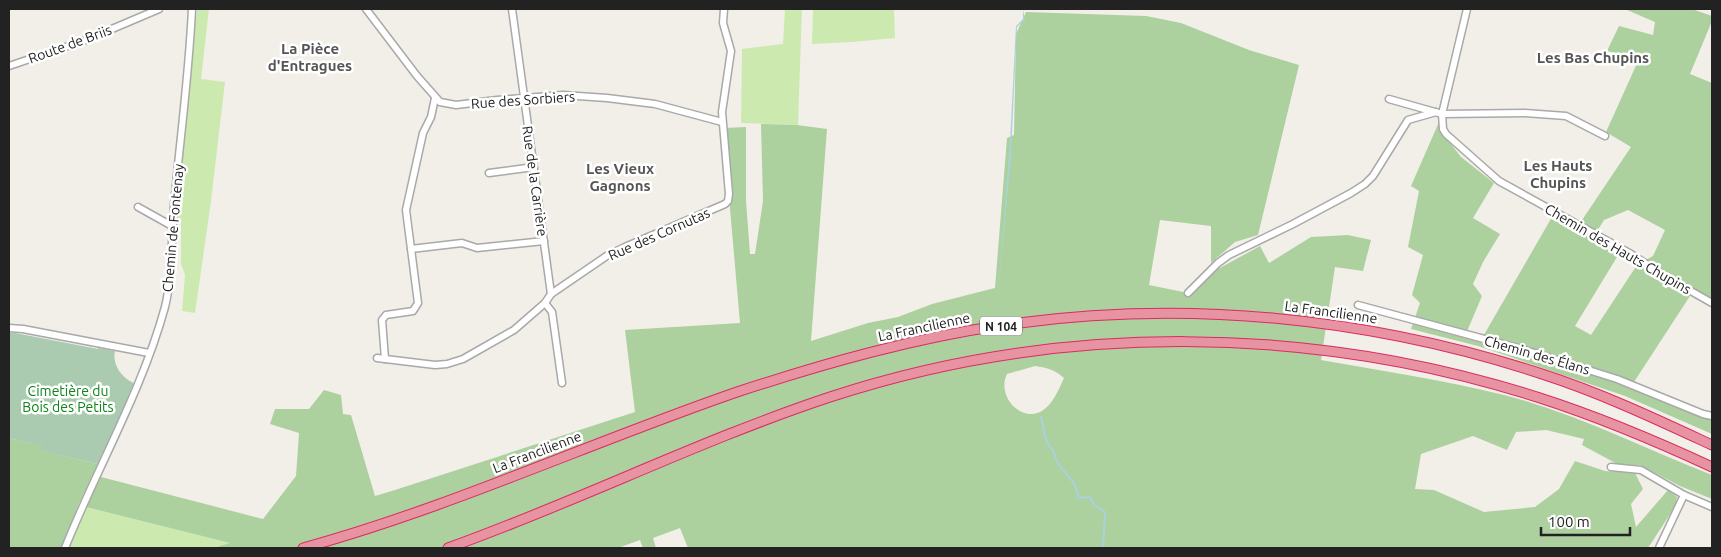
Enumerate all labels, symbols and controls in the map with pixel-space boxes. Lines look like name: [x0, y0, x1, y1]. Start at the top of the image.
street label: Route de Briis: [26, 22, 114, 66]
district label: La Pièce d'Entragues: [268, 40, 352, 74]
district label: Les Bas Chupins: [1537, 49, 1649, 66]
street label: Rue des Sorbiers: [470, 88, 576, 112]
street label: Rue de la Carrière: [519, 125, 551, 237]
district label: Les Hauts Chupins: [1524, 157, 1592, 191]
district label: Les Vieux Gagnons: [586, 160, 654, 194]
street label: Chemin de Fontenay: [159, 163, 187, 293]
street label: Chemin des Hauts Chupins: [1542, 201, 1694, 297]
street label: Rue des Cornutas: [606, 204, 712, 264]
street label: La Francilienne: [1284, 298, 1378, 326]
street label: La Francilienne: [877, 309, 971, 345]
road number: N 104: [980, 316, 1022, 336]
street label: Chemin des Élans: [1482, 331, 1592, 378]
park label: Cimetière du Bois des Petits: [22, 383, 114, 415]
street label: La Francilienne: [490, 428, 584, 476]
scale bar: [1541, 504, 1630, 536]
text: 100 m: [1548, 513, 1590, 530]

